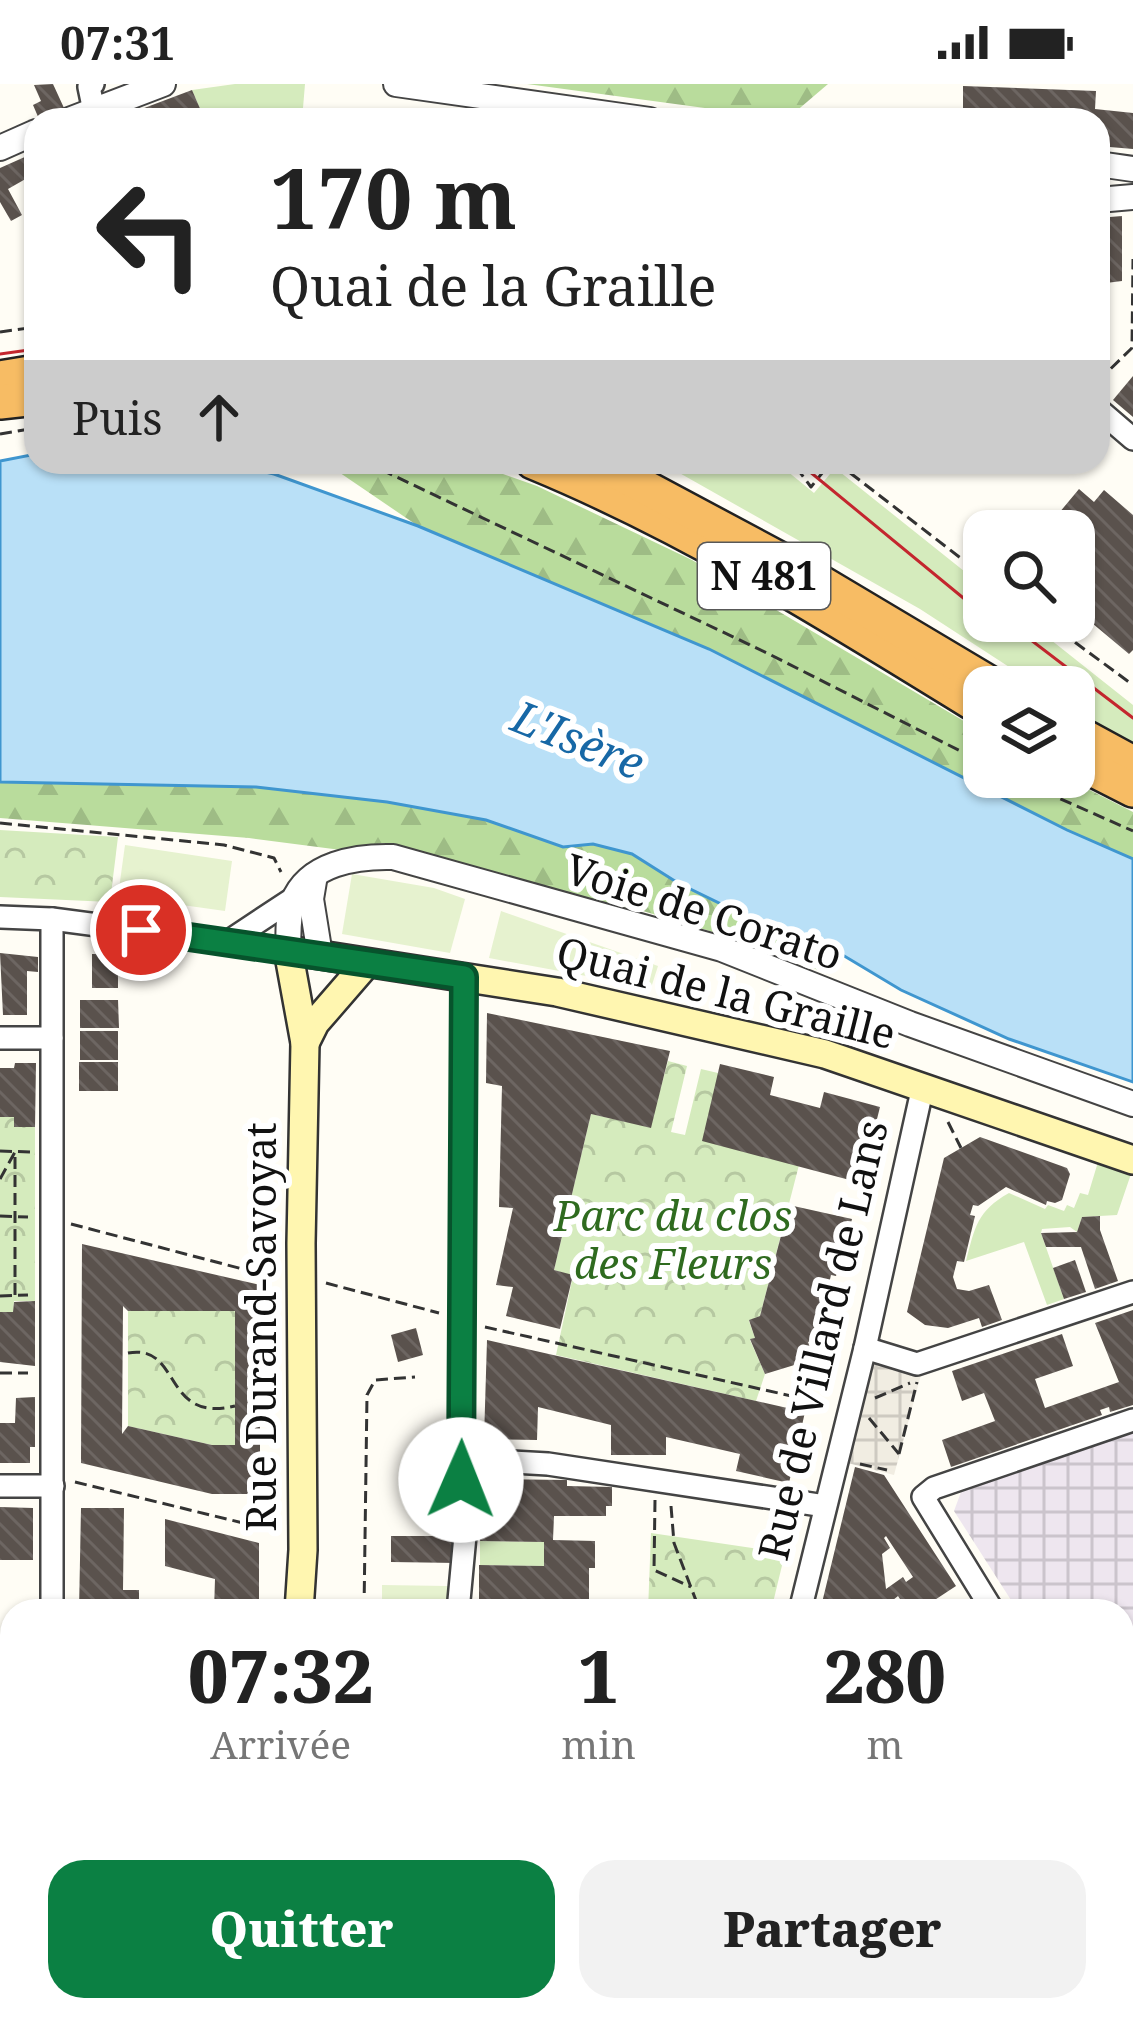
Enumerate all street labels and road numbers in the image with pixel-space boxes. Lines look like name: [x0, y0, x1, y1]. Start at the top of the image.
road number: N 481: [698, 543, 830, 609]
street label: Voie de Corato: [559, 839, 850, 982]
street label: Quai de la Graille: [551, 922, 902, 1061]
street label: Rue de Villard de Lans: [743, 1114, 900, 1565]
street label: Rue Durand-Savoyat: [231, 1122, 288, 1532]

